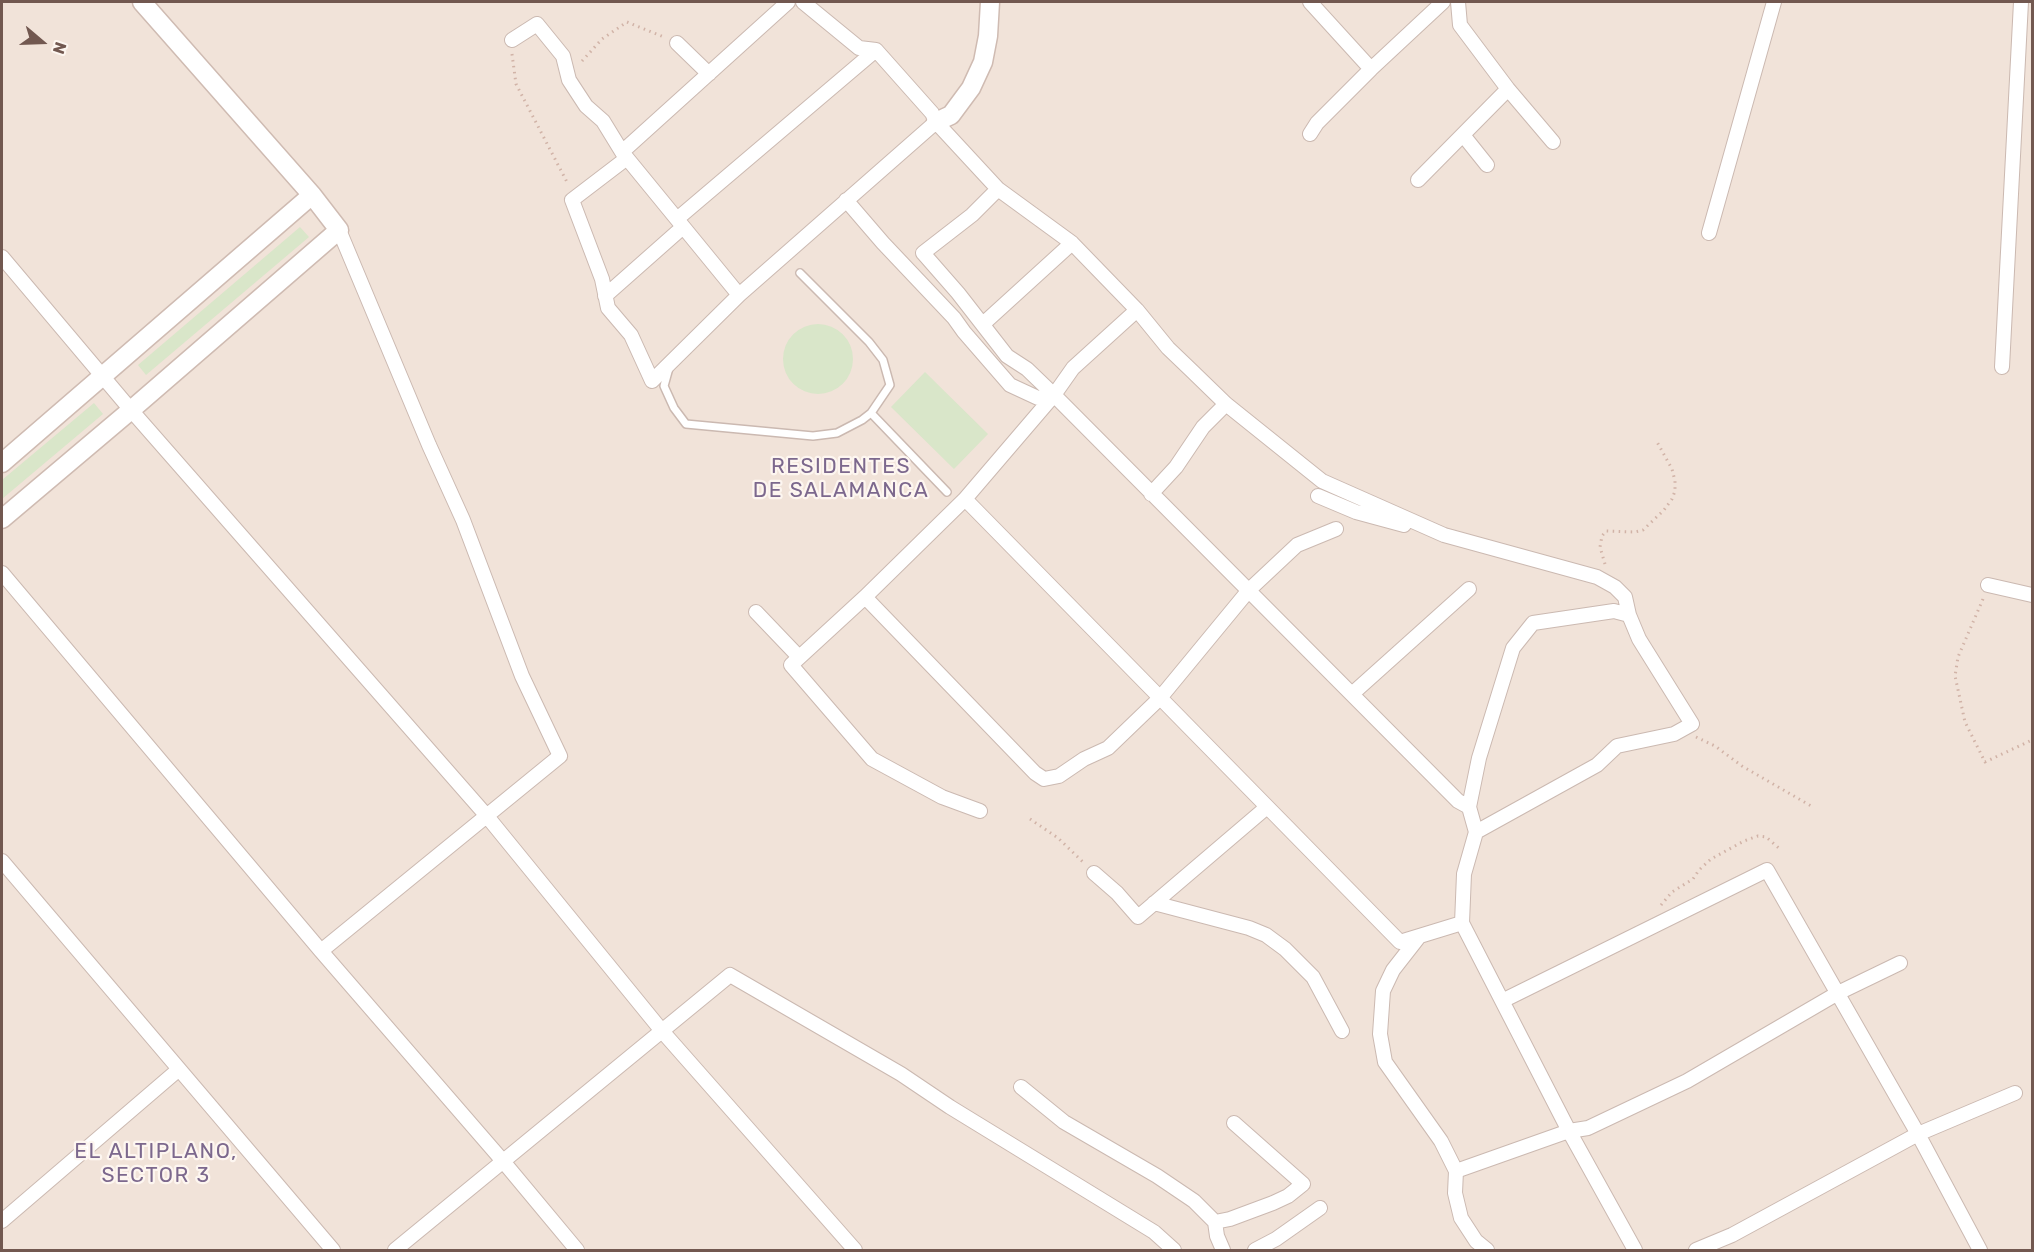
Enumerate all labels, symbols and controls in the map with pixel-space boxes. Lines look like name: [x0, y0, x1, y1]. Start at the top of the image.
north arrow: [12, 12, 72, 72]
text: N: [49, 39, 70, 57]
district label: RESIDENTES DE SALAMANCA: [753, 454, 929, 504]
district label: EL ALTIPLANO, SECTOR 3: [74, 1139, 238, 1189]

